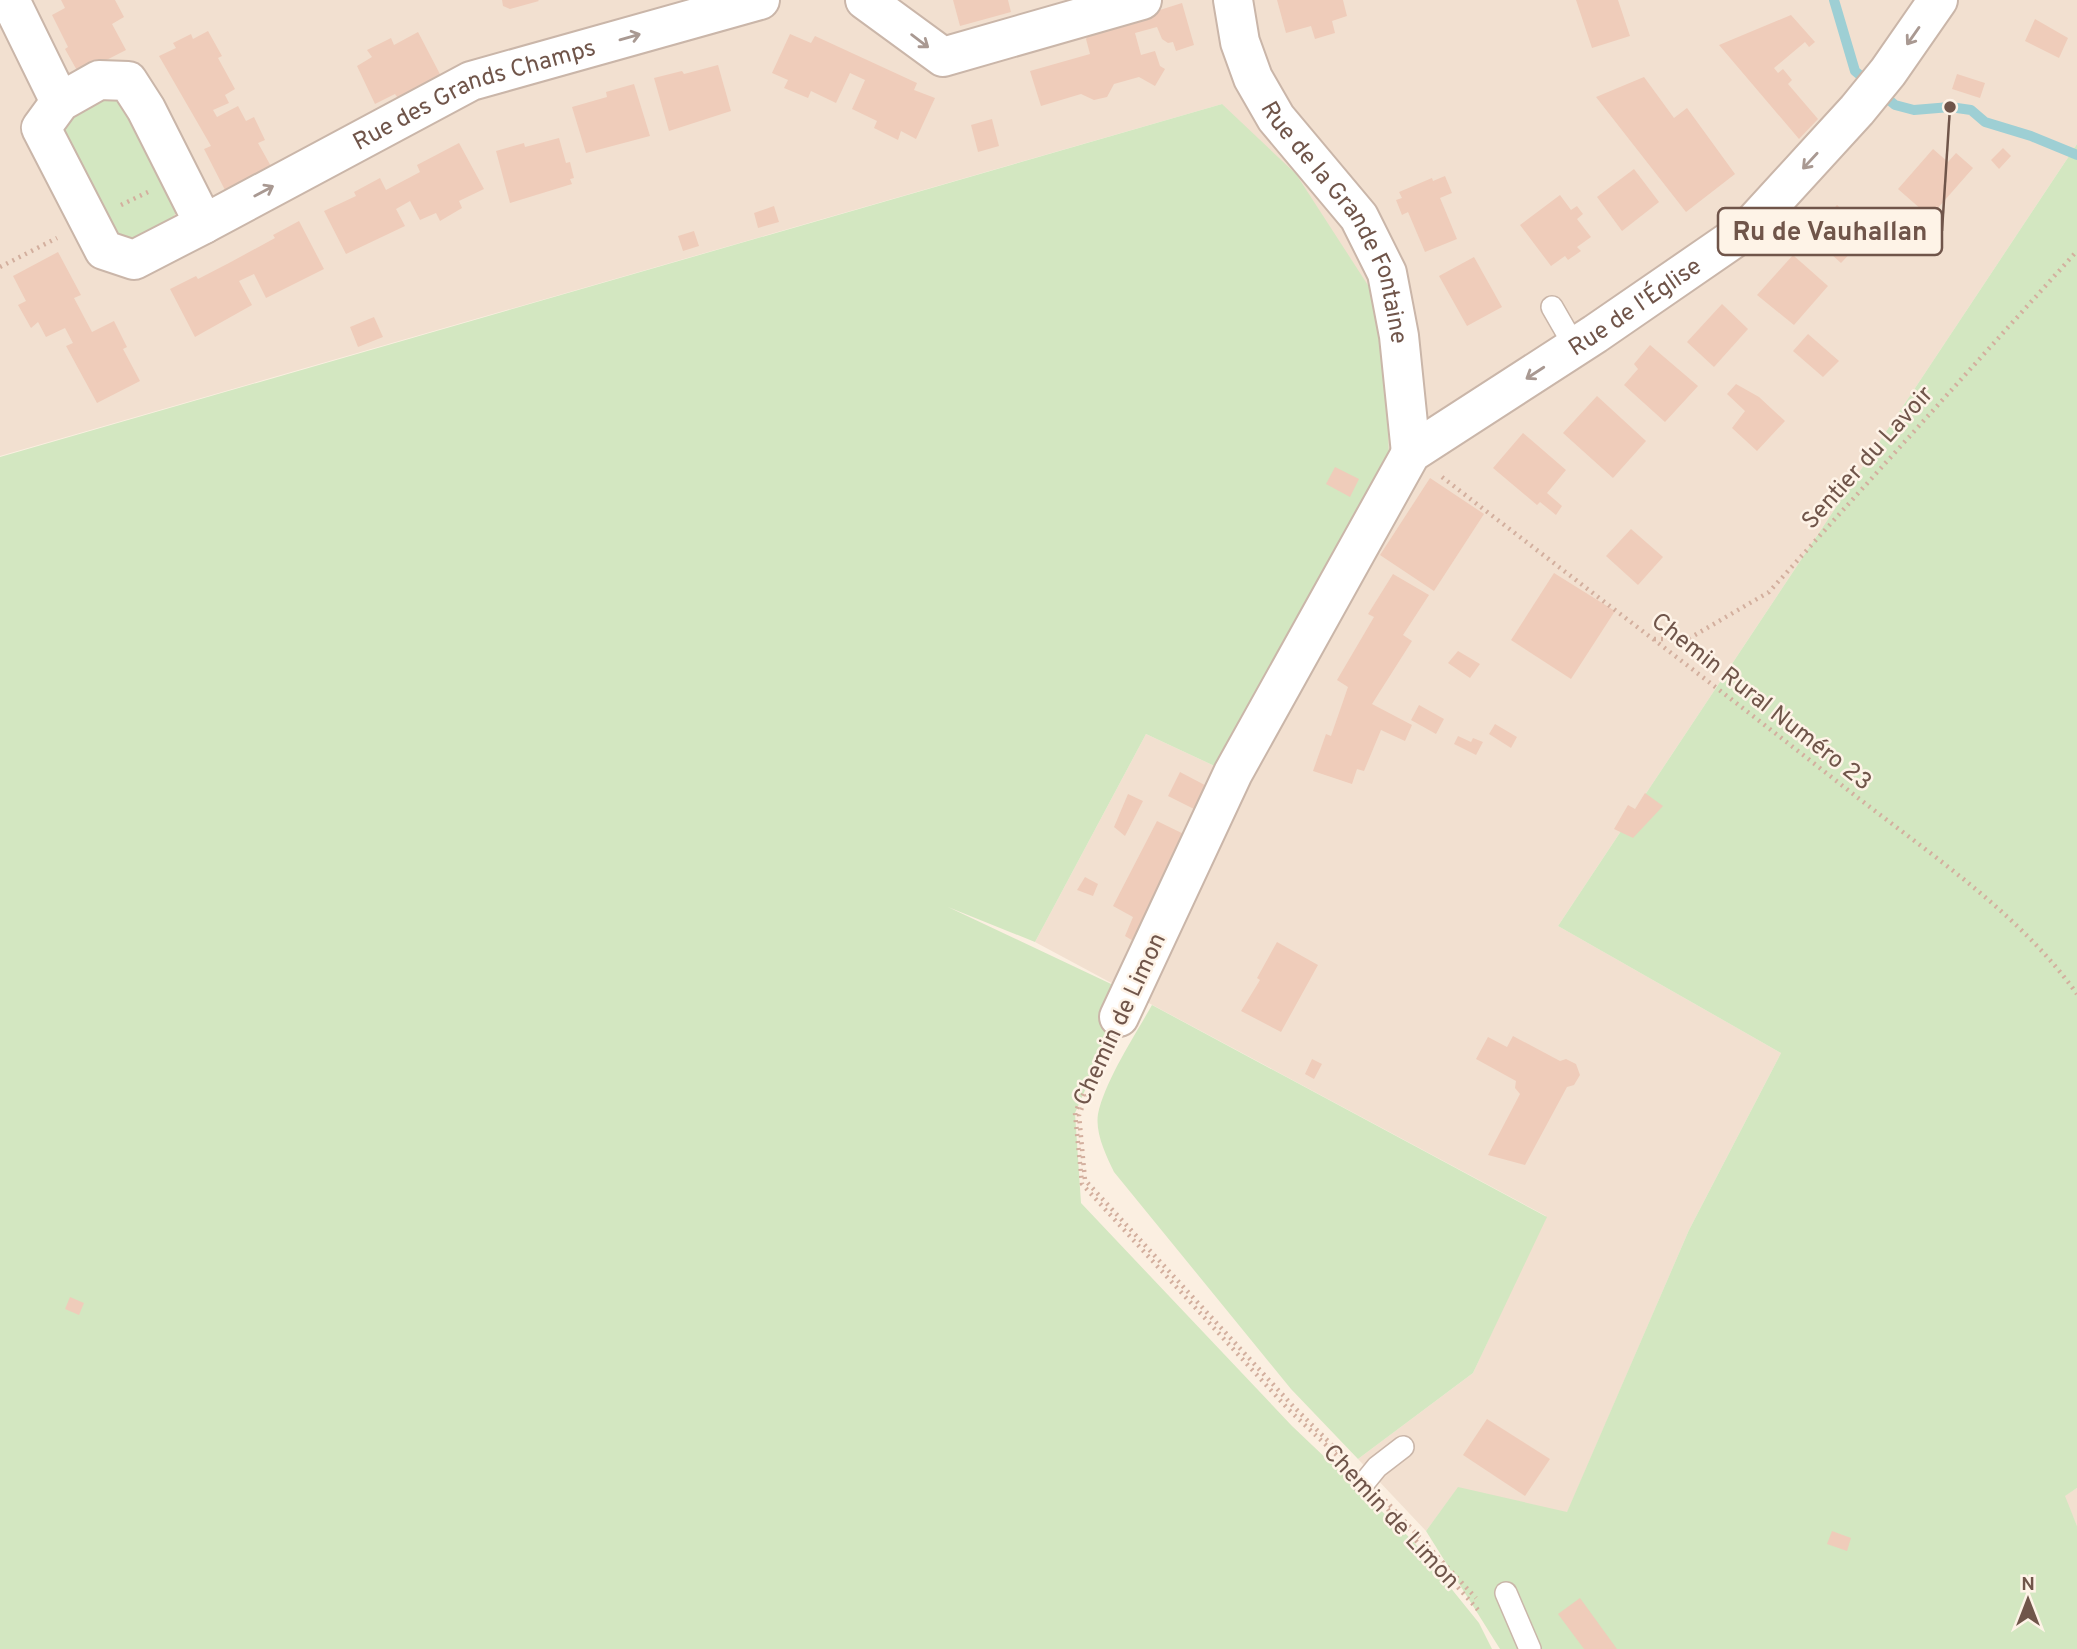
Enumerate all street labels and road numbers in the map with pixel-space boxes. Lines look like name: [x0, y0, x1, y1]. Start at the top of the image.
street label: Rue des Grands Champs: [348, 34, 599, 158]
street label: Rue de la Grande Fontaine: [1253, 96, 1413, 345]
street label: Rue de l'Église: [1564, 252, 1708, 364]
street label: Sentier du Lavoir: [1796, 380, 1941, 536]
street label: Chemin Rural Numéro 23: [1644, 607, 1877, 798]
street label: Chemin de Limon: [1068, 929, 1174, 1111]
street label: Chemin de Limon: [1316, 1439, 1465, 1596]

